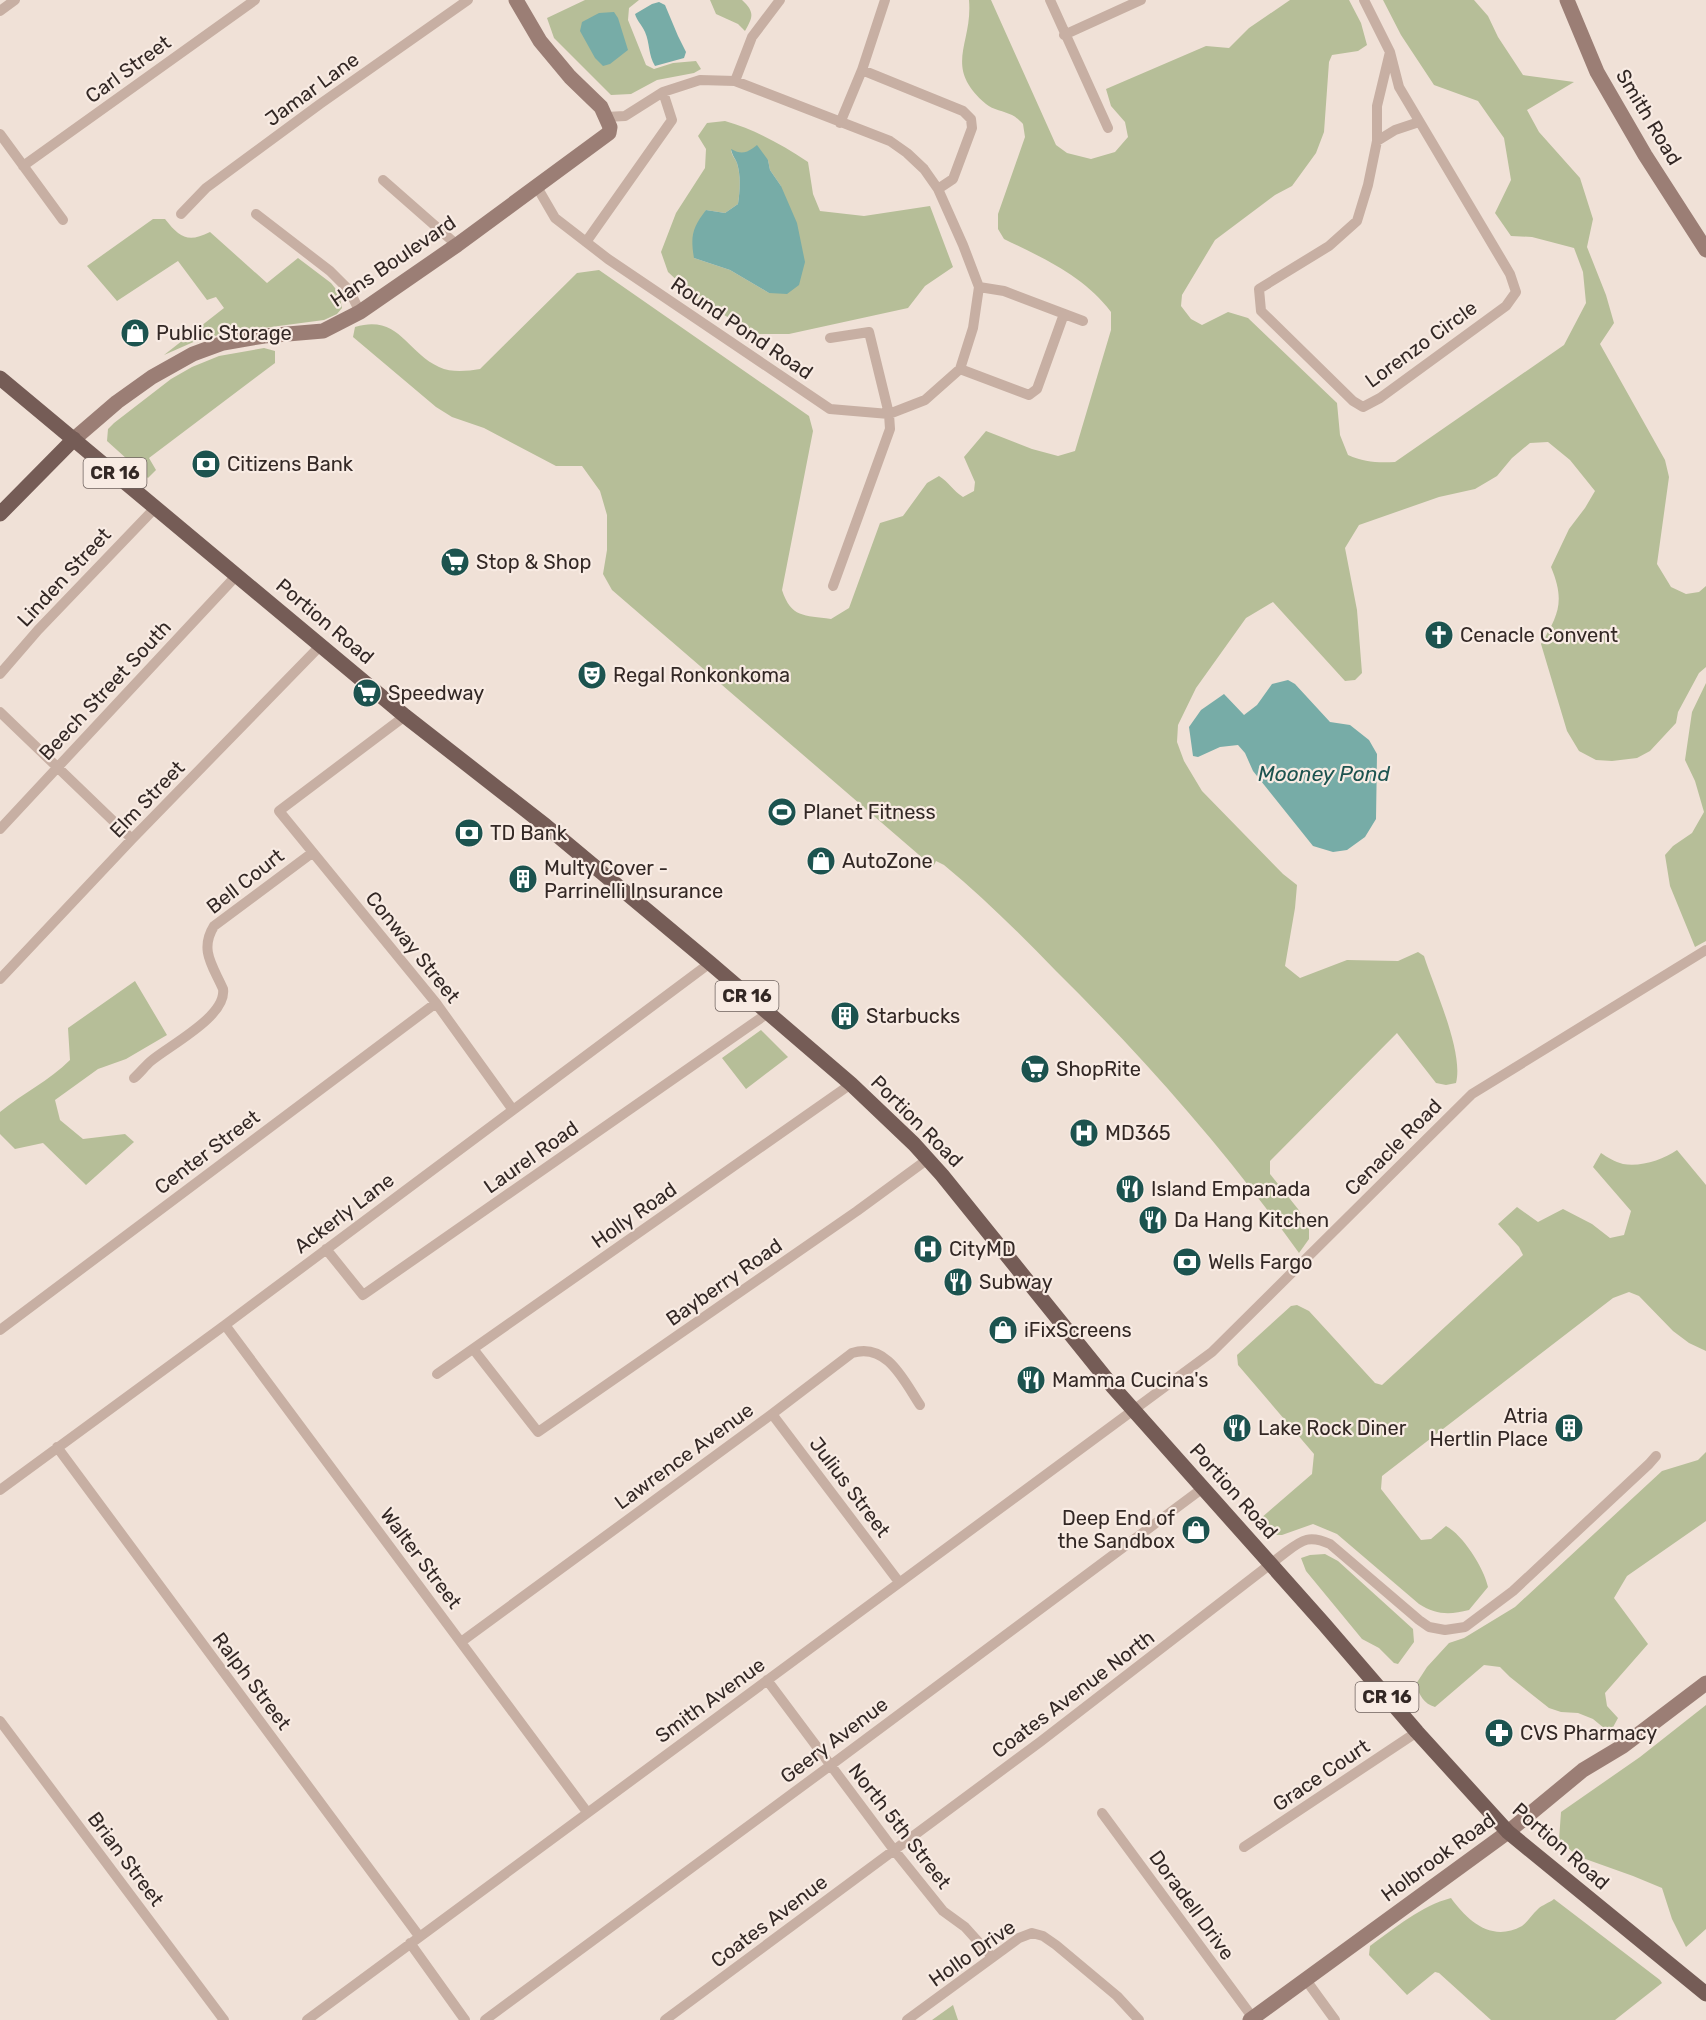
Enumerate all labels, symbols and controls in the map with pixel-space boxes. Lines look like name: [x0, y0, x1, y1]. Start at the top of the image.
street label: Carl Street: [81, 30, 175, 108]
street label: Jamar Lane: [260, 47, 364, 131]
street label: Smith Road: [1611, 65, 1687, 169]
street label: Hans Boulevard: [326, 210, 460, 312]
street label: Round Pond Road: [667, 272, 817, 384]
street label: Lorenzo Circle: [1360, 295, 1482, 393]
shop icon: Public Storage: [119, 317, 151, 349]
place label: Public Storage: [156, 321, 292, 345]
bank icon: Citizens Bank: [190, 448, 222, 480]
place label: Citizens Bank: [227, 452, 354, 476]
road number: CR 16: [84, 458, 146, 488]
street label: Linden Street: [12, 523, 116, 631]
supermarket icon: Stop & Shop: [439, 546, 471, 578]
place label: Stop & Shop: [476, 550, 591, 574]
street label: Portion Road: [271, 573, 379, 669]
street label: Beech Street South: [34, 615, 176, 765]
church icon: Cenacle Convent: [1423, 619, 1455, 651]
place label: Cenacle Convent: [1460, 623, 1618, 647]
theatre icon: Regal Ronkonkoma: [576, 659, 608, 691]
place label: Regal Ronkonkoma: [613, 663, 790, 687]
supermarket icon: Speedway: [351, 677, 383, 709]
place label: Speedway: [388, 681, 484, 705]
street label: Elm Street: [105, 755, 190, 842]
water label: Mooney Pond: [1258, 761, 1390, 786]
sports icon: Planet Fitness: [766, 796, 798, 828]
place label: Planet Fitness: [803, 800, 936, 824]
bank icon: TD Bank: [453, 817, 485, 849]
place label: TD Bank: [490, 821, 568, 845]
street label: Bell Court: [202, 843, 289, 919]
shop icon: AutoZone: [805, 845, 837, 877]
place label: AutoZone: [842, 849, 933, 873]
place label: Multy Cover - Parrinelli Insurance: [544, 856, 723, 903]
building icon: Multy Cover - Parrinelli Insurance: [507, 863, 539, 895]
street label: Conway Street: [361, 886, 465, 1008]
road number: CR 16: [716, 981, 778, 1011]
building icon: Starbucks: [829, 1000, 861, 1032]
place label: Starbucks: [866, 1004, 960, 1028]
supermarket icon: ShopRite: [1019, 1053, 1051, 1085]
place label: ShopRite: [1056, 1057, 1141, 1081]
street label: Portion Road: [866, 1070, 968, 1172]
street label: Cenacle Road: [1340, 1094, 1446, 1200]
street label: Center Street: [150, 1105, 264, 1199]
street label: Laurel Road: [479, 1116, 583, 1198]
hospital icon: MD365: [1068, 1117, 1100, 1149]
place label: MD365: [1105, 1121, 1171, 1145]
street label: Ackerly Lane: [289, 1168, 399, 1258]
restaurant icon: Island Empanada: [1114, 1173, 1146, 1205]
street label: Holly Road: [587, 1177, 681, 1253]
place label: Island Empanada: [1151, 1177, 1310, 1201]
restaurant icon: Da Hang Kitchen: [1137, 1204, 1169, 1236]
place label: Da Hang Kitchen: [1174, 1208, 1329, 1232]
street label: Bayberry Road: [661, 1233, 787, 1331]
hospital icon: CityMD: [912, 1233, 944, 1265]
place label: CityMD: [949, 1237, 1016, 1261]
bank icon: Wells Fargo: [1171, 1246, 1203, 1278]
place label: Wells Fargo: [1208, 1250, 1313, 1274]
restaurant icon: Subway: [942, 1266, 974, 1298]
place label: Subway: [979, 1270, 1053, 1294]
shop icon: iFixScreens: [987, 1314, 1019, 1346]
place label: iFixScreens: [1024, 1318, 1132, 1342]
restaurant icon: Mamma Cucina's: [1015, 1364, 1047, 1396]
place label: Mamma Cucina's: [1052, 1368, 1208, 1392]
street label: Lawrence Avenue: [610, 1398, 758, 1514]
place label: Atria Hertlin Place: [1429, 1404, 1548, 1451]
restaurant icon: Lake Rock Diner: [1221, 1412, 1253, 1444]
building icon: Atria Hertlin Place: [1553, 1412, 1585, 1444]
place label: Lake Rock Diner: [1258, 1416, 1407, 1440]
street label: Julius Street: [805, 1432, 896, 1542]
street label: Portion Road: [1185, 1438, 1283, 1544]
street label: Walter Street: [375, 1503, 467, 1613]
place label: Deep End of the Sandbox: [1058, 1506, 1175, 1553]
shop icon: Deep End of the Sandbox: [1180, 1514, 1212, 1546]
street label: Coates Avenue North: [987, 1625, 1159, 1763]
street label: Ralph Street: [208, 1628, 297, 1735]
street label: Smith Avenue: [651, 1652, 769, 1748]
road number: CR 16: [1356, 1682, 1418, 1712]
street label: Geery Avenue: [775, 1692, 893, 1788]
pharmacy icon: CVS Pharmacy: [1483, 1717, 1515, 1749]
place label: CVS Pharmacy: [1520, 1721, 1657, 1745]
street label: Grace Court: [1268, 1734, 1374, 1816]
street label: North 5th Street: [844, 1759, 957, 1894]
street label: Portion Road: [1508, 1797, 1614, 1895]
street label: Brian Street: [83, 1807, 169, 1911]
street label: Holbrook Road: [1376, 1808, 1500, 1906]
street label: Doradell Drive: [1144, 1846, 1240, 1964]
street label: Coates Avenue: [706, 1869, 832, 1973]
street label: Hollo Drive: [924, 1914, 1020, 1992]

